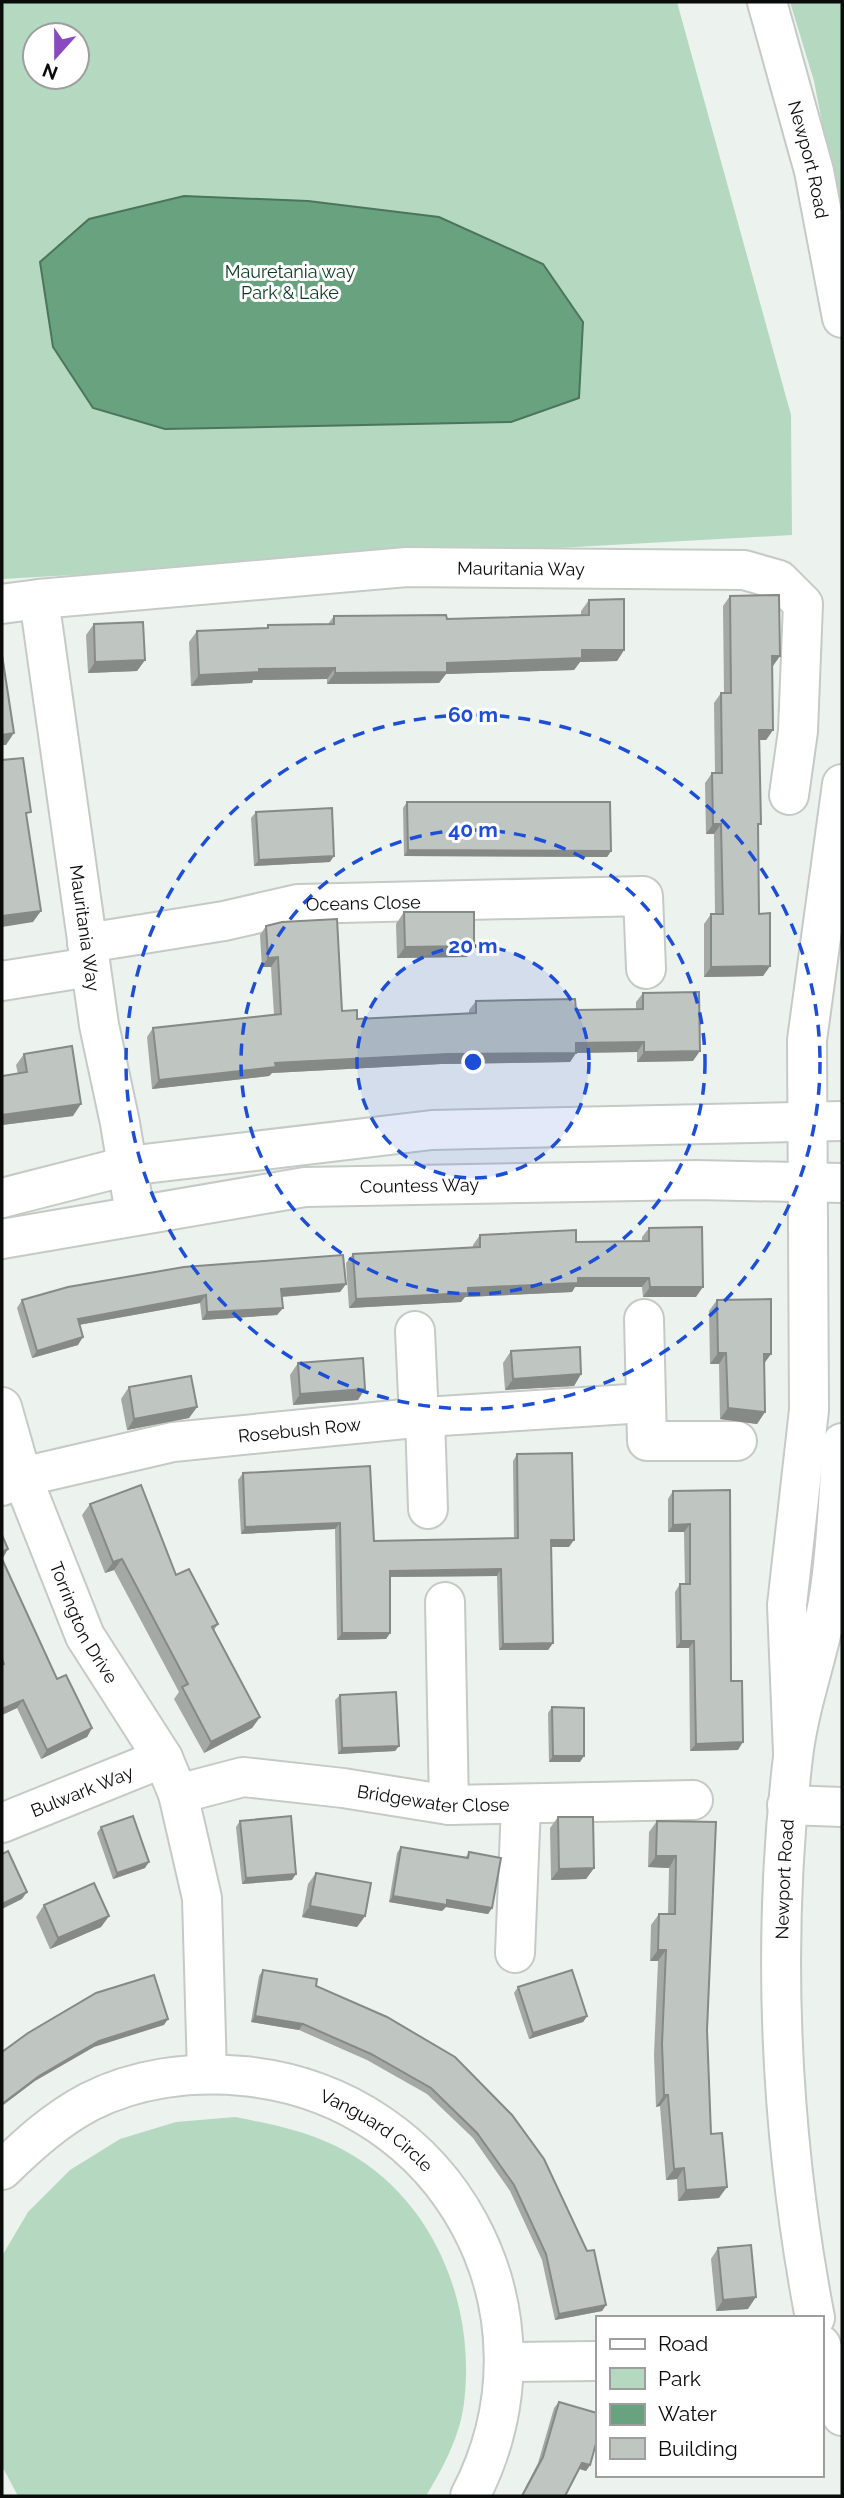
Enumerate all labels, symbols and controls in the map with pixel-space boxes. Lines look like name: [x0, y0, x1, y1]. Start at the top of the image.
north arrow: [21, 21, 91, 91]
text: N: [39, 59, 61, 85]
street label: Newport Road: [784, 98, 833, 220]
park label: Mauretania way Park & Lake: [225, 261, 356, 303]
street label: Mauritania Way: [457, 557, 585, 579]
text: 60 m: [448, 702, 498, 727]
text: 40 m: [448, 817, 498, 842]
street label: Mauritania Way: [66, 863, 104, 993]
street label: Oceans Close: [306, 891, 421, 914]
text: 20 m: [448, 933, 498, 958]
centre of rings: [461, 1050, 485, 1074]
street label: Countess Way: [360, 1173, 480, 1197]
street label: Rosebush Row: [237, 1413, 362, 1446]
street label: Torrington Drive: [46, 1559, 123, 1687]
street label: Bulwark Way: [27, 1761, 136, 1821]
street label: Bridgewater Close: [356, 1780, 510, 1816]
street label: Newport Road: [771, 1818, 797, 1940]
street label: Vanguard Circle: [317, 2084, 438, 2176]
legend: [596, 2316, 823, 2477]
text: Road: [658, 2331, 708, 2356]
text: Park: [658, 2366, 701, 2391]
text: Water: [658, 2401, 717, 2426]
text: Building: [658, 2436, 738, 2461]

